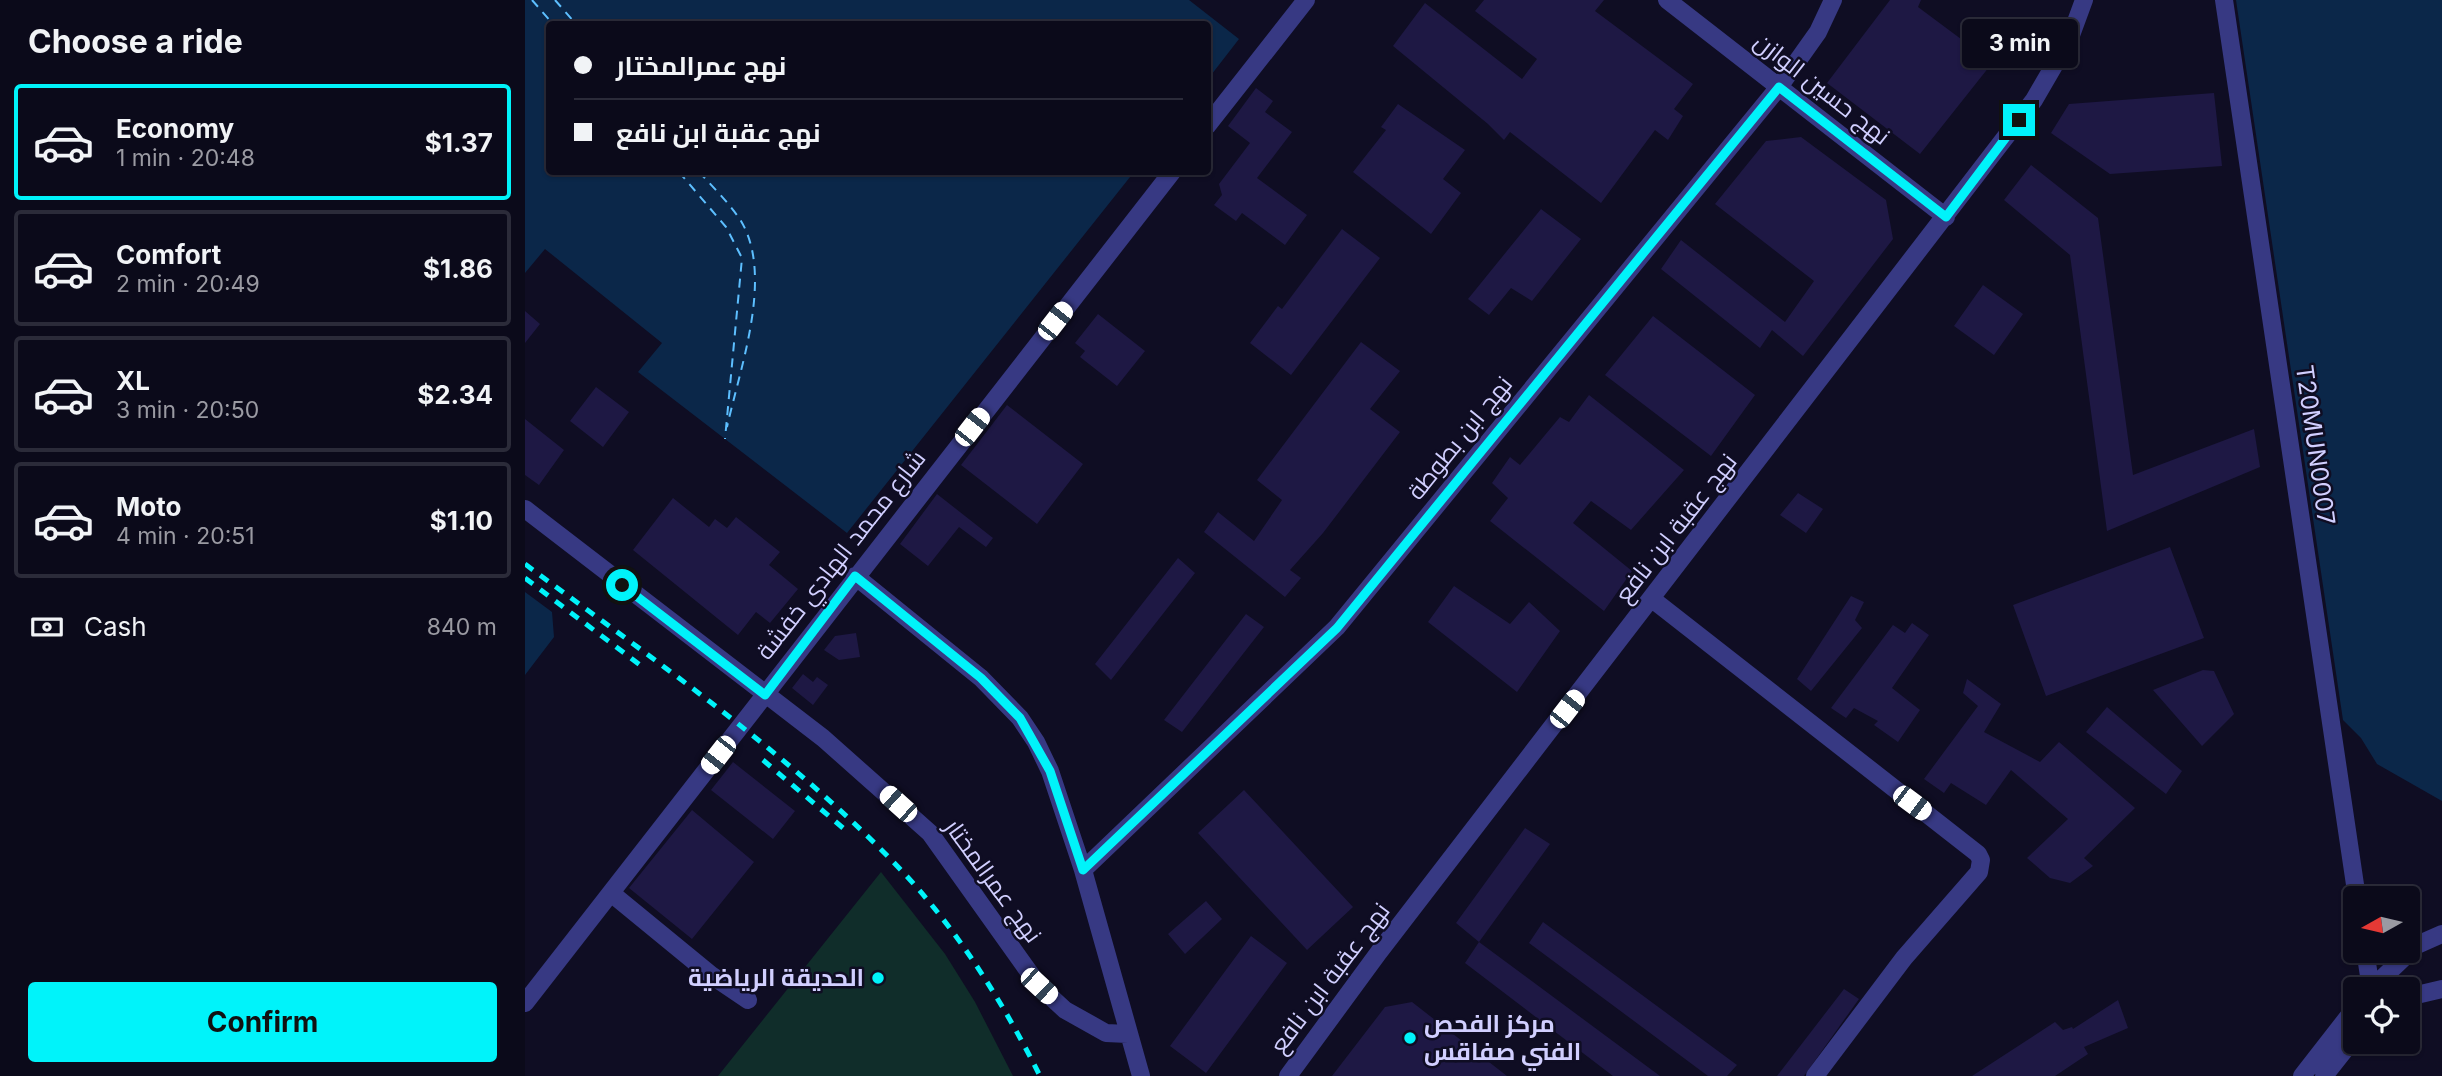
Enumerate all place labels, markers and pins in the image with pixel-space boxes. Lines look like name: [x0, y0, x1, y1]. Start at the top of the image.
place label: الحديقة الرياضية: [688, 963, 864, 992]
marker: الحديقة الرياضية: [870, 970, 886, 986]
place label: مركز الفحص الفني صفاقس: [1424, 1009, 1581, 1071]
marker: مركز الفحص الفني صفاقس: [1402, 1030, 1418, 1046]

